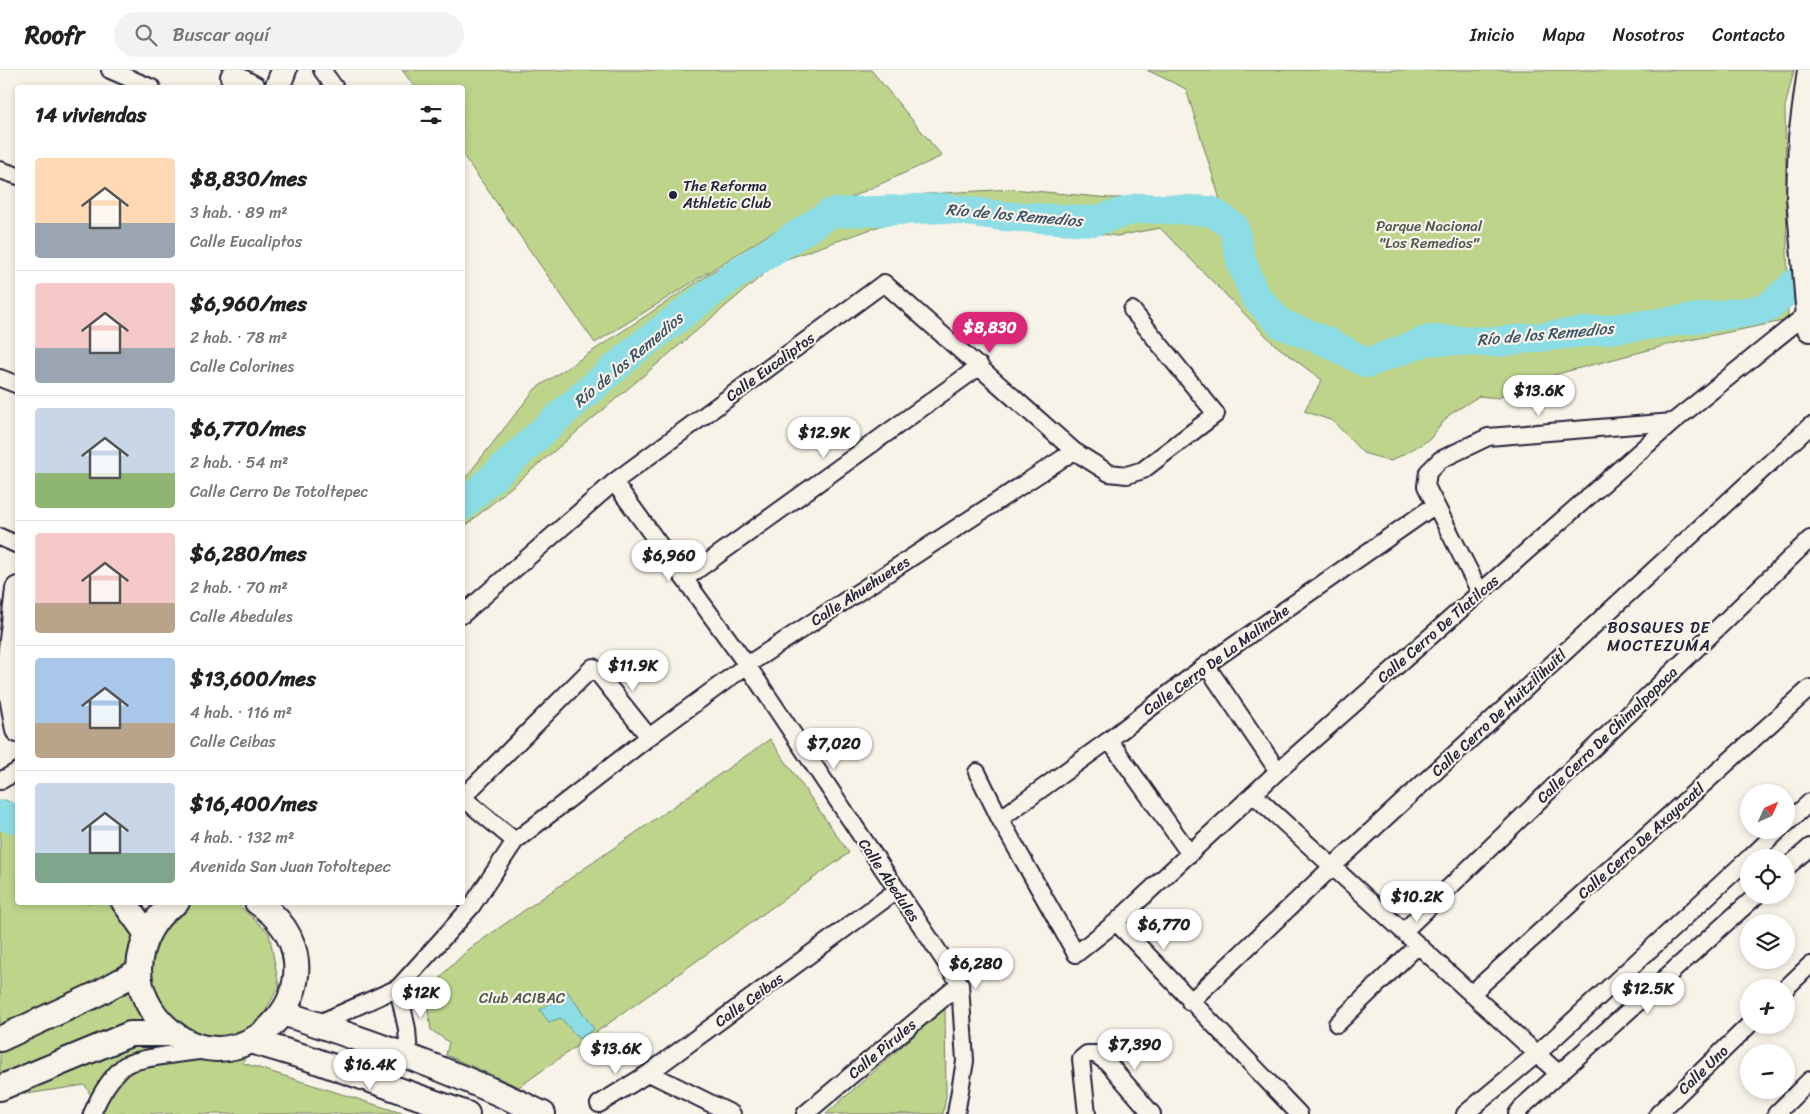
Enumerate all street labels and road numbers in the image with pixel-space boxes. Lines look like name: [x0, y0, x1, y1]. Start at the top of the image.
street label: Calle Eucaliptos: [720, 326, 820, 408]
street label: Calle Ahuehuetes: [805, 549, 916, 633]
street label: Calle Cerro De Tlatilcas: [1371, 568, 1505, 690]
street label: Calle Cerro De La Malinche: [1137, 598, 1295, 722]
street label: Calle Cerro De Huitzilihuitl: [1425, 642, 1573, 783]
street label: Calle Cerro De Chimalpopoca: [1530, 660, 1684, 810]
street label: Calle Cerro De Axayacatl: [1571, 776, 1711, 906]
street label: Calle Abedules: [851, 833, 927, 928]
street label: Calle Ceibas: [709, 966, 789, 1034]
street label: Calle Pirules: [842, 1012, 922, 1086]
street label: Calle Uno: [1671, 1039, 1735, 1101]

